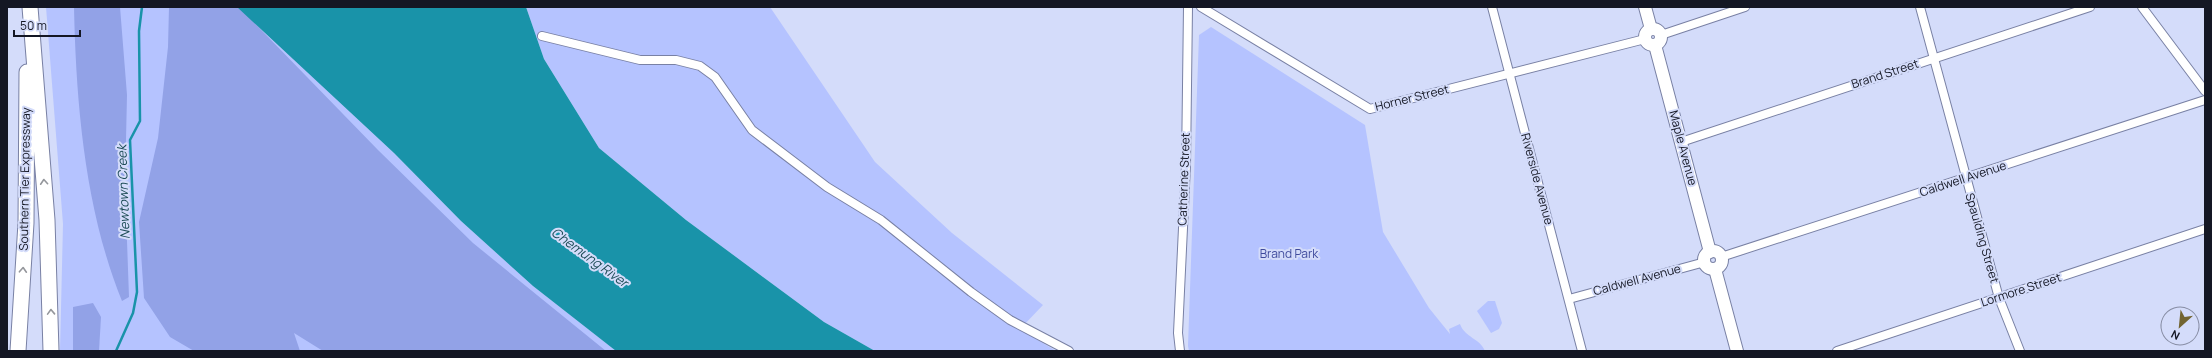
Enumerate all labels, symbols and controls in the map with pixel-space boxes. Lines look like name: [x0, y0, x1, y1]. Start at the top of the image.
scale bar: [14, 12, 80, 38]
text: 50 m: [20, 17, 47, 34]
street label: Brand Street: [1849, 55, 1921, 92]
street label: Horner Street: [1373, 80, 1451, 115]
street label: Southern Tier Expressway: [15, 106, 34, 251]
street label: Maple Avenue: [1665, 108, 1702, 187]
street label: Riverside Avenue: [1517, 131, 1558, 226]
street label: Catherine Street: [1173, 132, 1194, 226]
water label: Newtown Creek: [112, 142, 134, 239]
street label: Caldwell Avenue: [1917, 156, 2008, 201]
one-way arrow: [40, 179, 49, 185]
street label: Spaulding Street: [1962, 191, 2004, 285]
water label: Chemung River: [548, 223, 634, 292]
park label: Brand Park: [1260, 245, 1319, 262]
street label: Caldwell Avenue: [1591, 260, 1683, 299]
one-way arrow: [19, 267, 27, 273]
street label: Lormore Street: [1978, 268, 2063, 311]
north arrow: [2160, 306, 2200, 346]
one-way arrow: [46, 309, 55, 315]
text: N: [2168, 327, 2182, 344]

